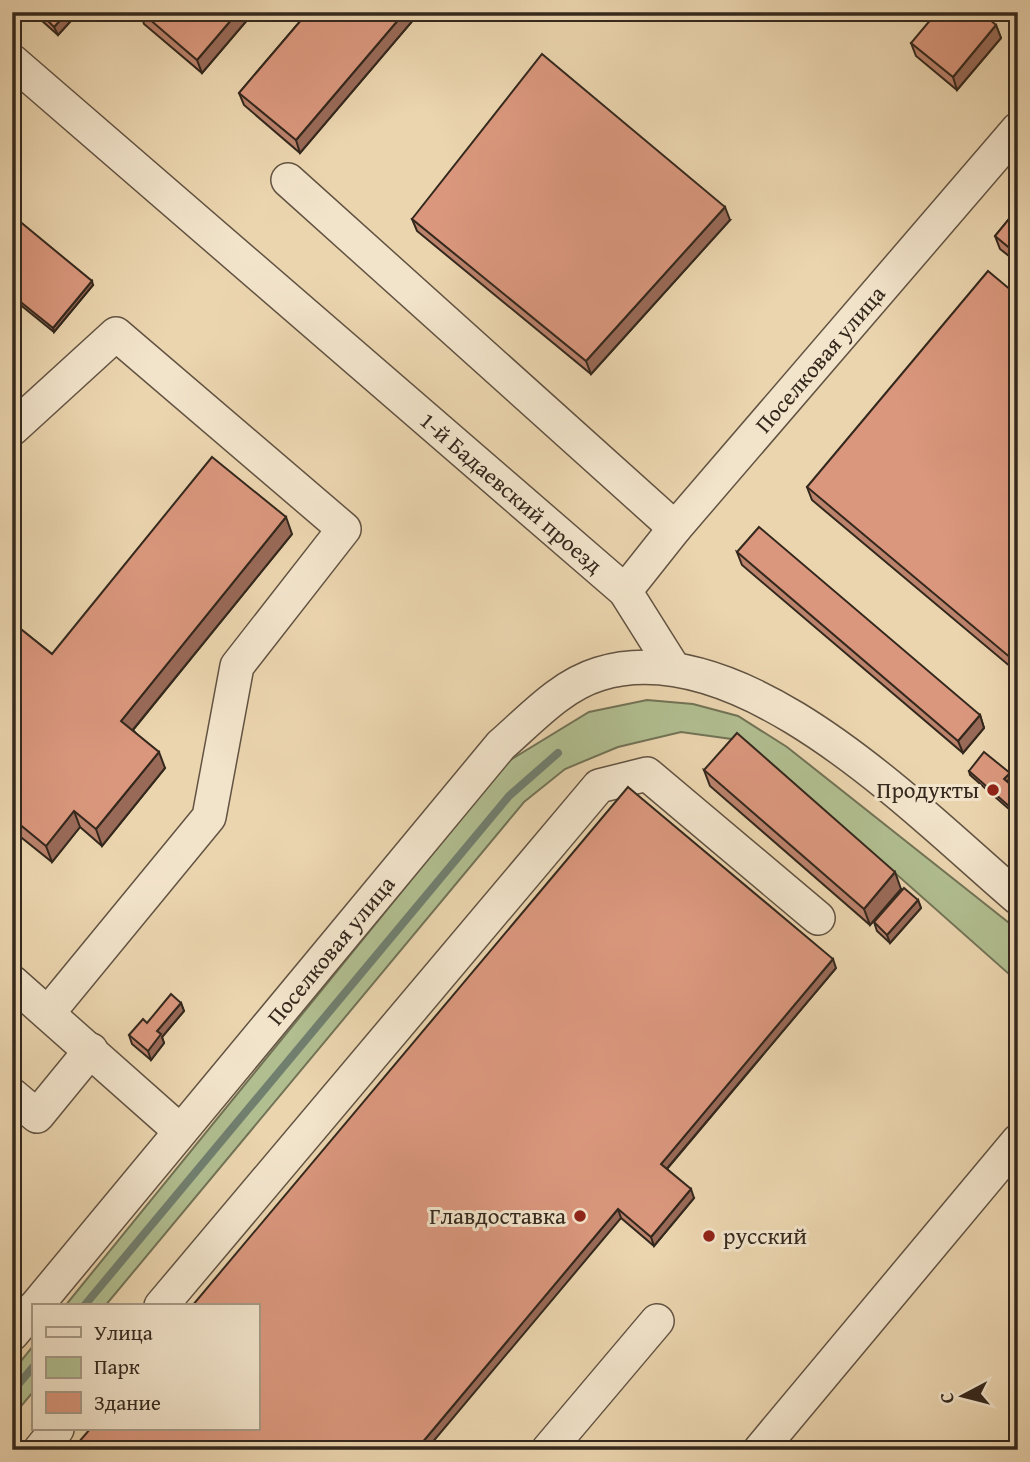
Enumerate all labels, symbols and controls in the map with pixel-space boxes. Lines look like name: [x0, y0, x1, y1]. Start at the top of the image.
street label: Поселковая улица: [747, 278, 893, 440]
street label: 1-й Бадаевский проезд: [413, 404, 611, 581]
place label: Продукты: [877, 773, 979, 806]
marker: Продукты: [985, 782, 1001, 798]
street label: Поселковая улица: [259, 868, 402, 1032]
place label: Главдоставка: [429, 1199, 566, 1232]
marker: Главдоставка: [572, 1208, 588, 1224]
place label: русский: [723, 1219, 807, 1252]
marker: русский: [701, 1228, 717, 1244]
legend: [32, 1304, 259, 1430]
text: Улица: [94, 1317, 153, 1348]
text: Парк: [94, 1351, 140, 1382]
north arrow: [928, 1360, 998, 1430]
text: Здание: [94, 1387, 161, 1418]
text: С: [932, 1391, 961, 1405]

